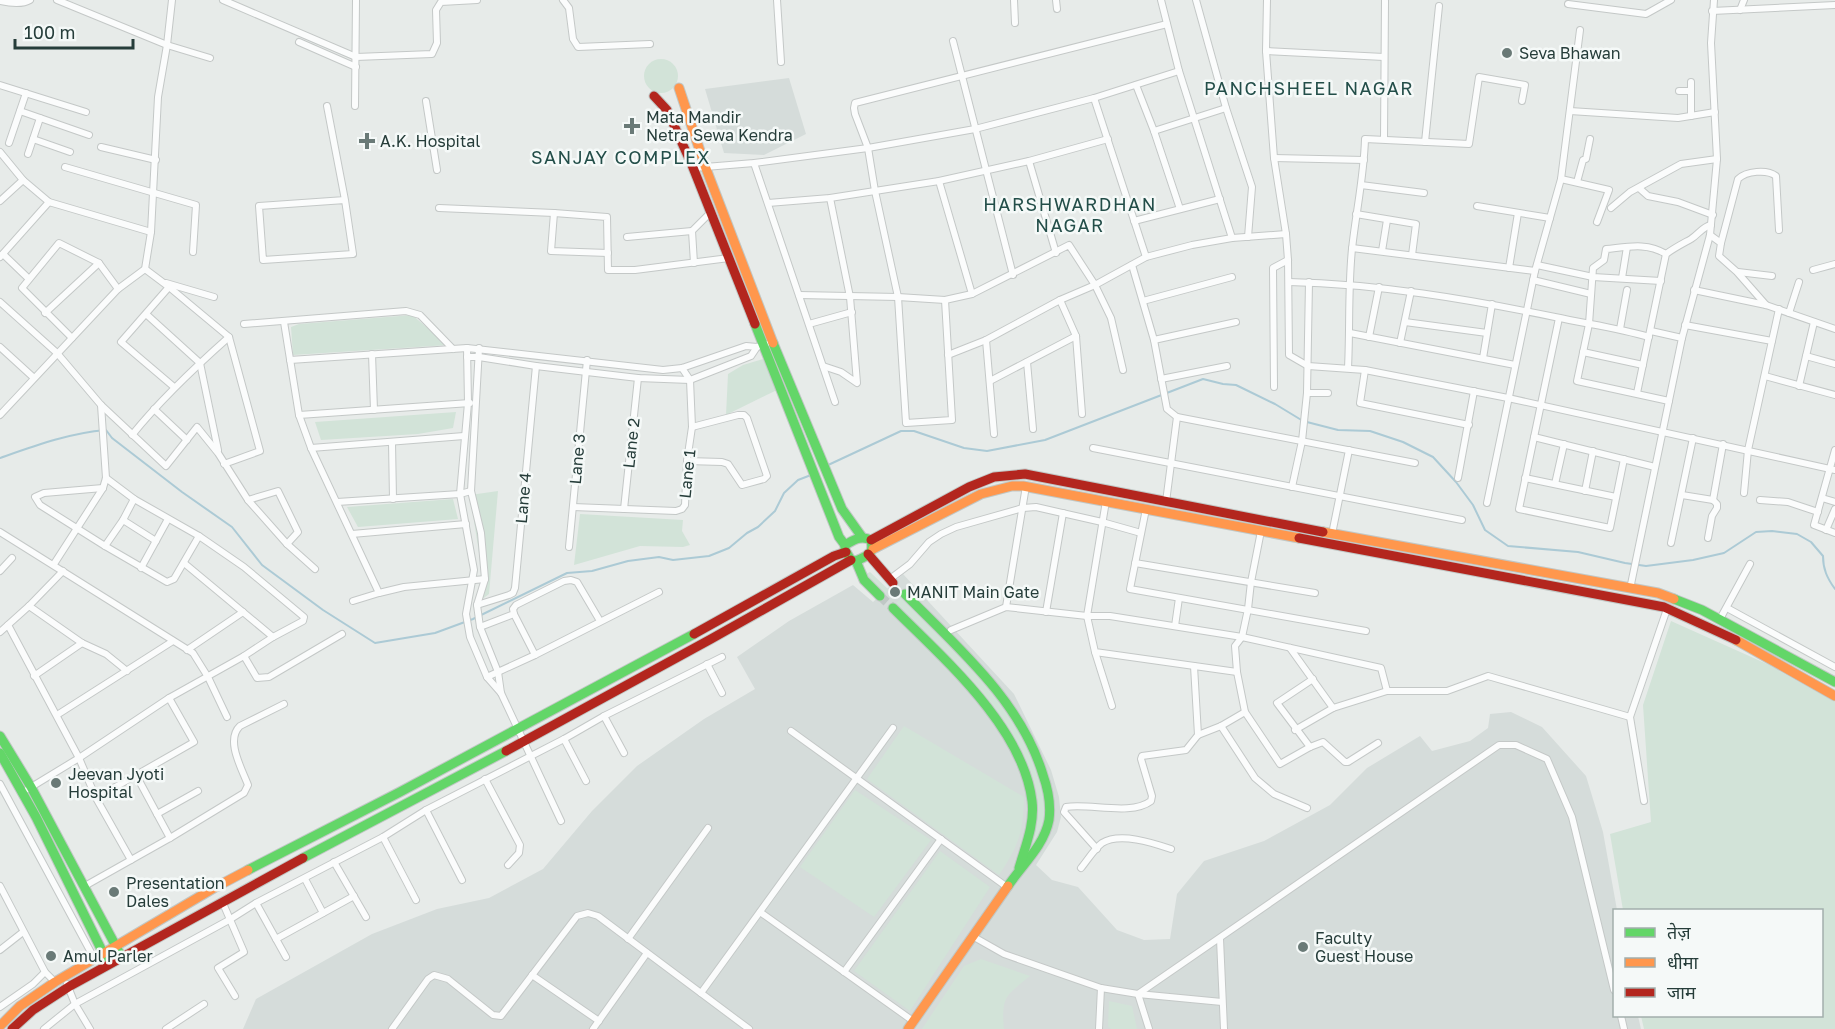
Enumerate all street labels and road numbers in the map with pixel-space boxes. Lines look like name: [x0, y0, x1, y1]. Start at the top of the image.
street label: Lane 2: [618, 417, 644, 469]
street label: Lane 3: [565, 433, 589, 485]
street label: Lane 1: [674, 448, 700, 500]
street label: Lane 4: [511, 472, 535, 524]

